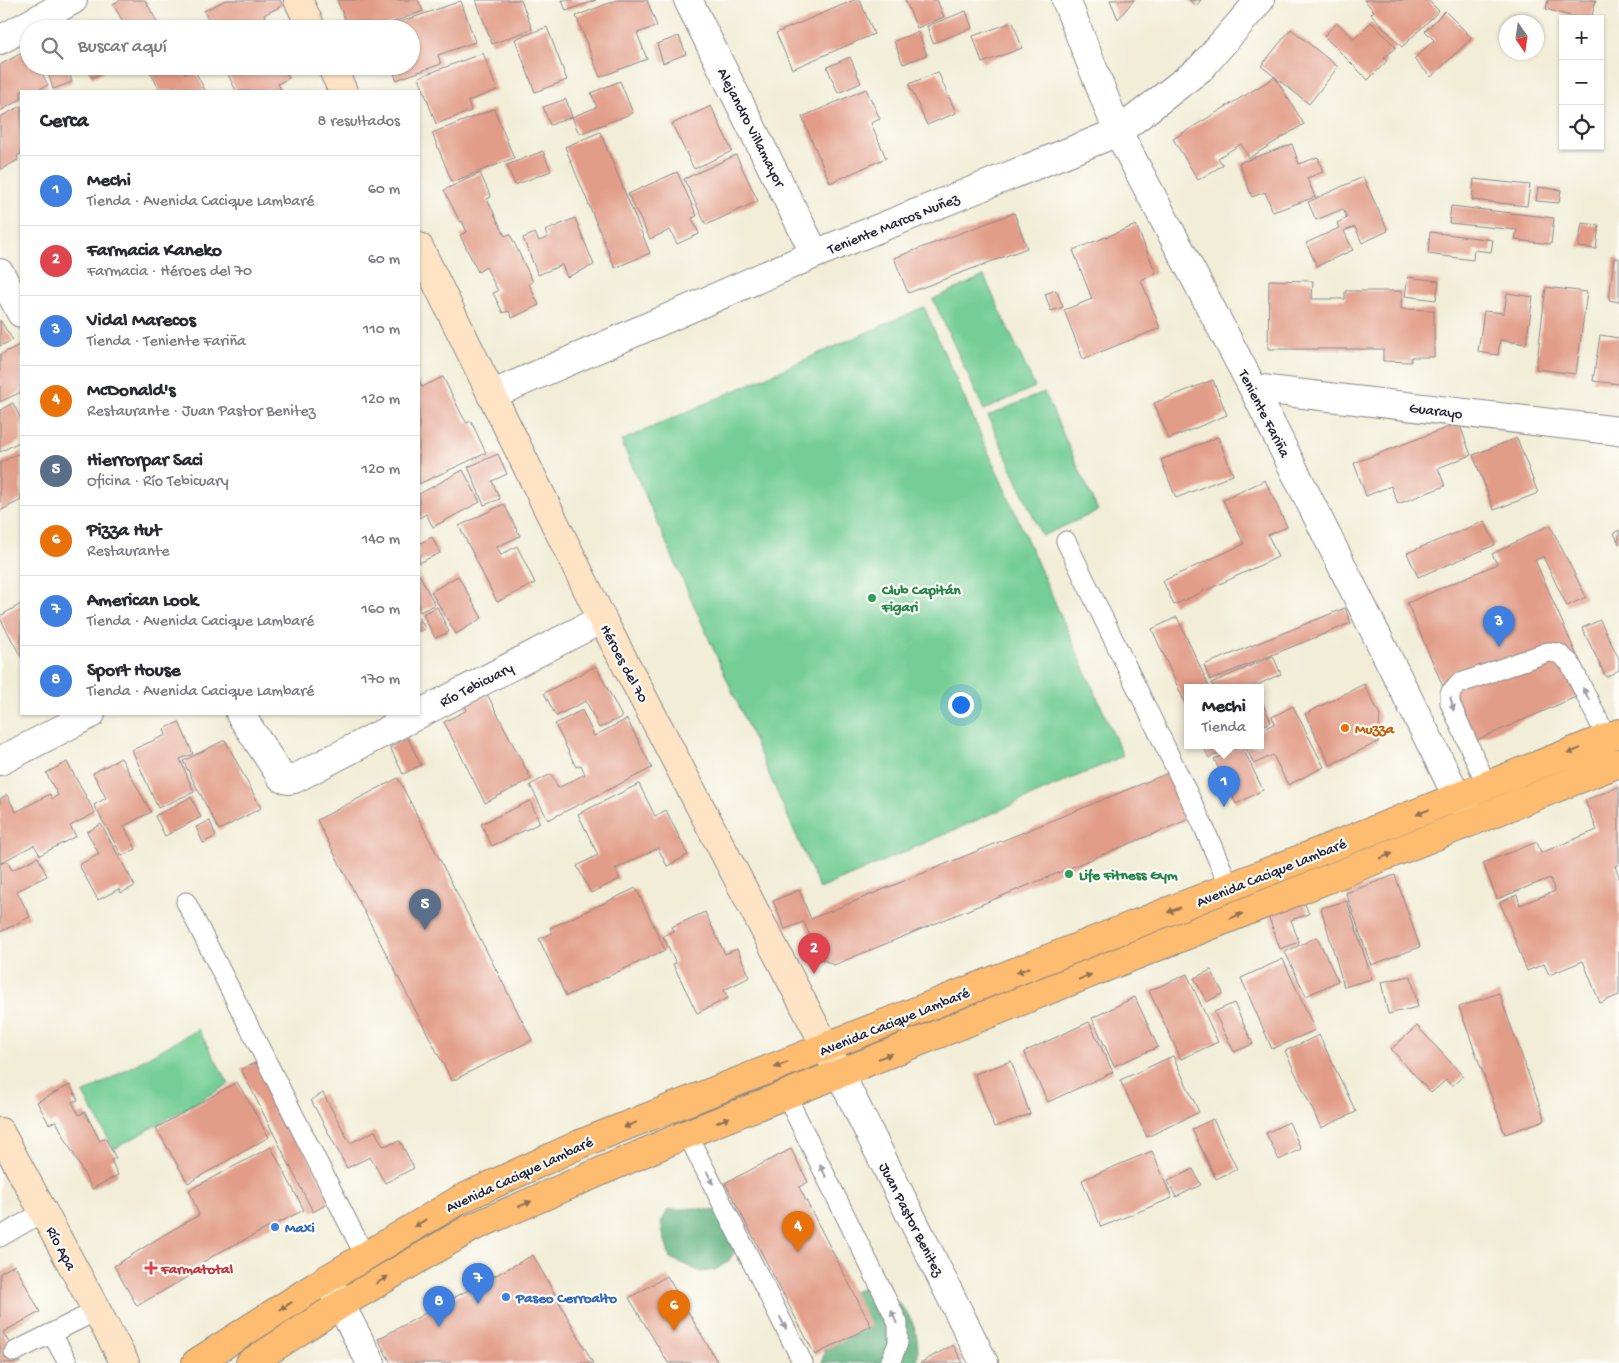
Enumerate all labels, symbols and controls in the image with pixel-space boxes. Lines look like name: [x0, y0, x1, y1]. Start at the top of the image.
north arrow: [1499, 15, 1544, 60]
map controls: [1559, 15, 1604, 150]
button: +: [1559, 15, 1604, 60]
search box: [20, 20, 420, 75]
icon: search: [38, 34, 66, 62]
text: Buscar aquí: [78, 36, 167, 59]
button: −: [1559, 60, 1604, 105]
street label: Alejandro Villamayor: [712, 65, 789, 192]
button: locate: [1559, 105, 1604, 150]
text: Cerca: [40, 110, 88, 135]
text: 8 resultados: [318, 113, 400, 132]
text: Mechi: [87, 170, 131, 193]
text: 1: [53, 181, 59, 200]
text: 60 m: [368, 181, 400, 200]
street label: Teniente Marcos Nuñez: [824, 190, 963, 260]
text: Tienda · Avenida Cacique Lambaré: [87, 193, 314, 212]
text: Farmacia Kaneko: [87, 240, 222, 263]
text: 2: [52, 251, 60, 270]
text: 60 m: [368, 251, 400, 270]
text: Farmacia · Héroes del 70: [87, 263, 252, 282]
text: Vidal Marecos: [87, 310, 196, 333]
text: 3: [52, 321, 60, 340]
text: 110 m: [363, 321, 400, 340]
text: Tienda · Teniente Fariña: [87, 333, 246, 352]
street label: Teniente Fariña: [1233, 366, 1293, 461]
text: McDonald's: [87, 380, 176, 403]
text: 4: [52, 391, 60, 410]
text: 120 m: [361, 391, 400, 410]
street label: Guarayo: [1408, 400, 1464, 424]
text: Restaurante · Juan Pastor Benitez: [87, 403, 316, 422]
text: Hierrorpar Saci: [87, 450, 203, 473]
text: 5: [52, 461, 60, 480]
text: 120 m: [361, 461, 400, 480]
text: Oficina · Río Tebicuary: [87, 473, 229, 492]
text: Pizza Hut: [87, 520, 161, 543]
text: 6: [52, 531, 60, 550]
text: 140 m: [362, 531, 400, 550]
text: Restaurante: [87, 543, 169, 562]
place label: Club Capitán Figari: [881, 582, 961, 617]
text: American Look: [87, 590, 198, 613]
marker: Club Capitán Figari: [866, 592, 878, 604]
text: 7: [52, 601, 60, 620]
text: 160 m: [361, 601, 400, 620]
pin: 3: [1483, 606, 1515, 647]
text: Tienda · Avenida Cacique Lambaré: [87, 613, 314, 632]
street label: Héroes del 70: [595, 622, 652, 707]
street label: Río Tebicuary: [437, 659, 517, 712]
text: Sport House: [87, 660, 180, 683]
text: 8: [52, 671, 60, 690]
text: 170 m: [361, 671, 400, 690]
text: Tienda · Avenida Cacique Lambaré: [87, 683, 314, 702]
popup: [1184, 684, 1264, 749]
one-way arrow: [1582, 687, 1590, 701]
your location: [948, 692, 974, 718]
text: Mechi: [1202, 696, 1246, 719]
one-way arrow: [1448, 697, 1456, 712]
text: Tienda: [1202, 719, 1246, 738]
place label: Muzza: [1355, 721, 1395, 739]
marker: Muzza: [1339, 722, 1351, 734]
one-way arrow: [1566, 747, 1581, 755]
pin: 1: [1208, 766, 1240, 807]
one-way arrow: [1416, 808, 1430, 816]
street label: Avenida Cacique Lambaré: [1194, 835, 1350, 912]
one-way arrow: [1379, 852, 1394, 859]
place label: Life Fitness Gym: [1079, 867, 1178, 885]
marker: Life Fitness Gym: [1063, 868, 1075, 880]
pin: 5: [409, 889, 441, 930]
one-way arrow: [1166, 906, 1181, 914]
one-way arrow: [1228, 912, 1243, 920]
pin: 2: [798, 933, 830, 974]
one-way arrow: [1015, 966, 1030, 974]
one-way arrow: [1078, 972, 1092, 980]
street label: Avenida Cacique Lambaré: [817, 984, 973, 1061]
one-way arrow: [878, 1052, 893, 1060]
one-way arrow: [774, 1062, 788, 1070]
one-way arrow: [716, 1116, 731, 1124]
one-way arrow: [622, 1121, 637, 1129]
street label: Avenida Cacique Lambaré: [443, 1134, 596, 1218]
street label: Juan Pastor Benitez: [874, 1160, 947, 1280]
one-way arrow: [819, 1164, 827, 1178]
one-way arrow: [706, 1171, 714, 1185]
one-way arrow: [518, 1199, 532, 1207]
pin: 4: [782, 1211, 814, 1252]
one-way arrow: [413, 1219, 426, 1228]
place label: Maxi: [285, 1220, 315, 1238]
marker: Maxi: [269, 1221, 281, 1233]
street label: Río Apa: [41, 1224, 80, 1275]
place label: Farmatotal: [160, 1261, 234, 1279]
marker: Farmatotal: [145, 1262, 157, 1274]
pin: 7: [462, 1263, 494, 1304]
one-way arrow: [376, 1276, 389, 1285]
pin: 8: [423, 1286, 455, 1327]
place label: Paseo Cerroalto: [515, 1290, 617, 1308]
pin: 6: [658, 1290, 690, 1331]
marker: Paseo Cerroalto: [500, 1291, 512, 1303]
one-way arrow: [279, 1301, 292, 1310]
one-way arrow: [890, 1310, 898, 1324]
one-way arrow: [779, 1316, 787, 1330]

